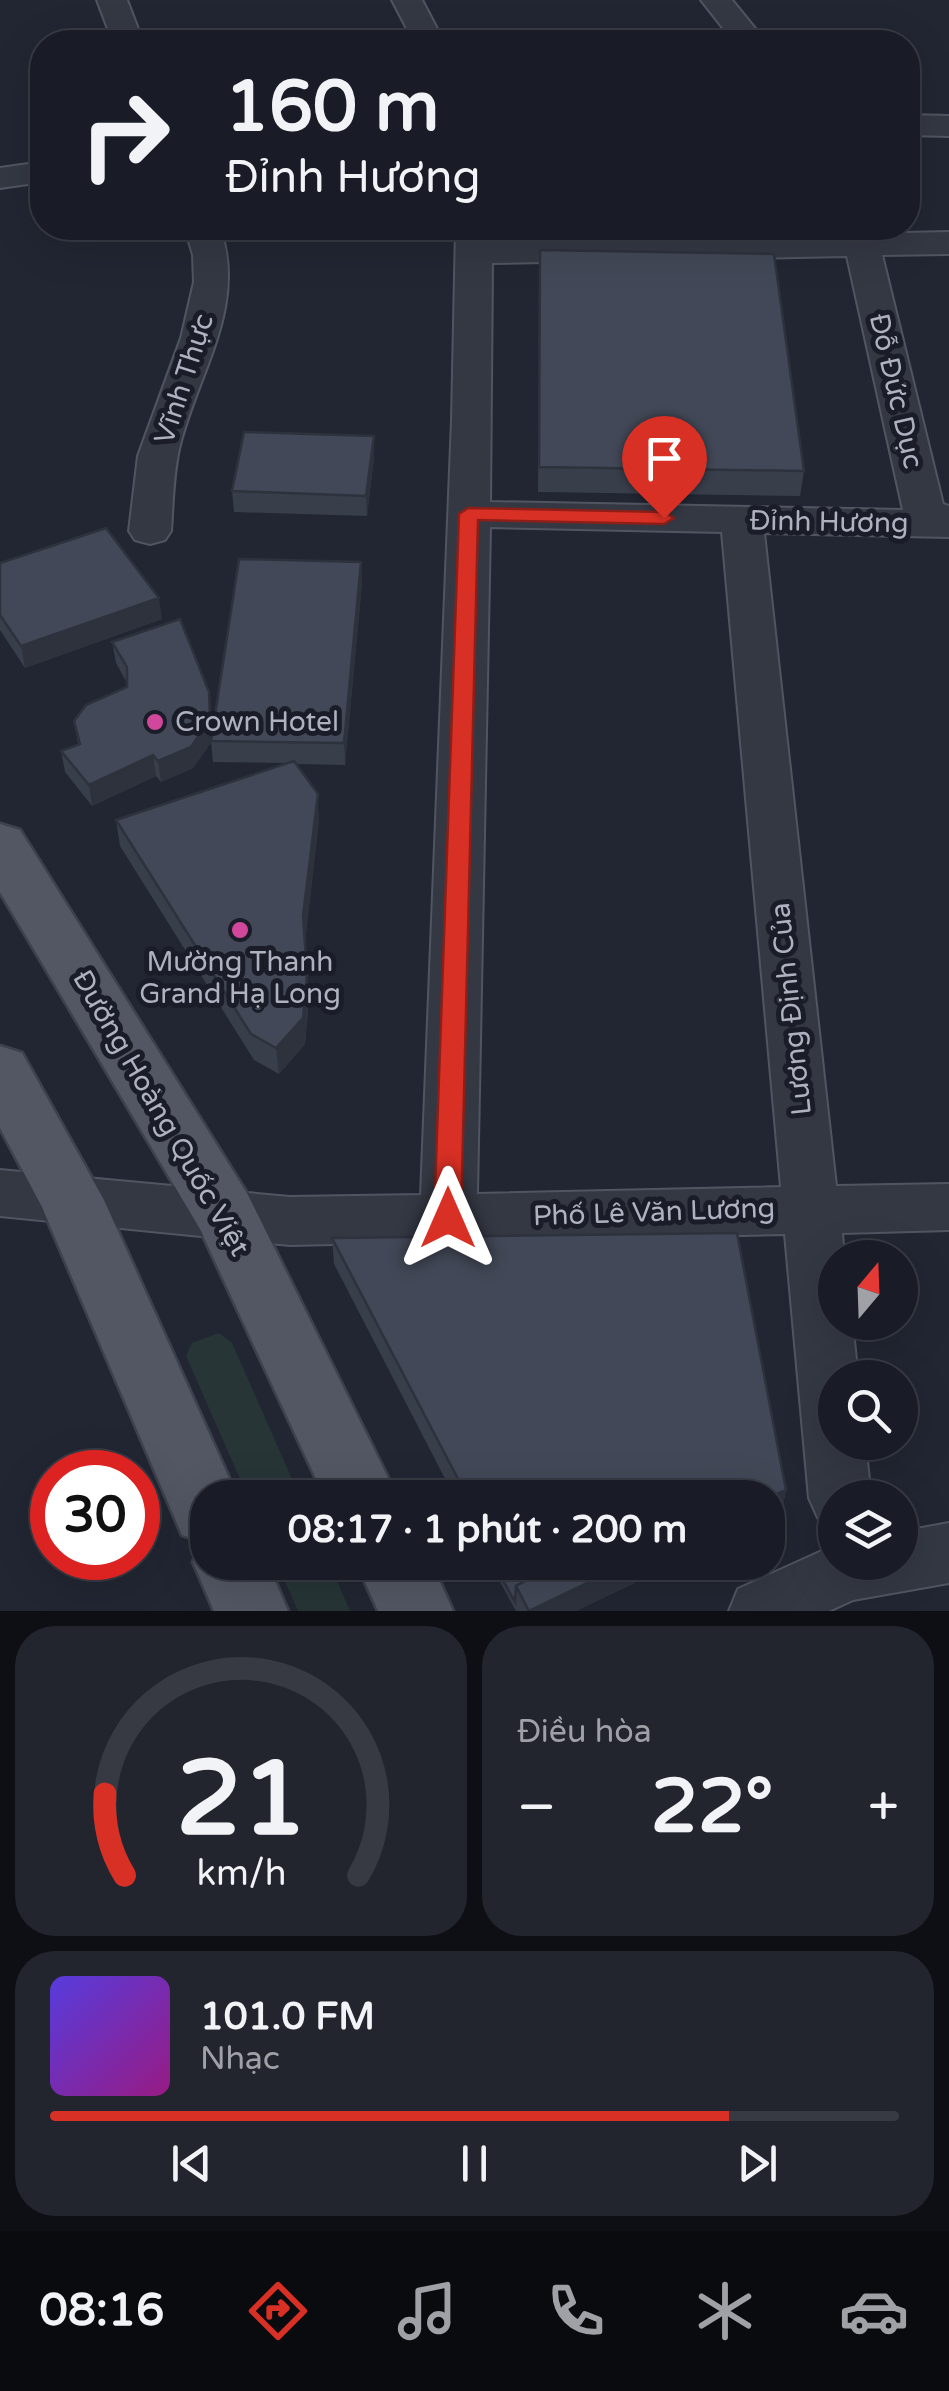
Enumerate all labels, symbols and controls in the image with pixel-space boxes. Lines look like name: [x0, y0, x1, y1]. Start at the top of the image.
text: 160 m: [225, 66, 439, 150]
icon: right: [60, 70, 190, 200]
text: Đỉnh Hương: [225, 151, 481, 205]
street label: Vĩnh Thực: [147, 310, 221, 448]
street label: Đỗ Đức Dục: [862, 310, 930, 472]
pin: [622, 416, 707, 519]
icon: arrive: [637, 431, 692, 486]
street label: Đỉnh Hương: [749, 504, 909, 540]
place label: Crown Hotel: [175, 705, 339, 739]
marker: Crown Hotel: [144, 711, 166, 733]
street label: Lương Định Của: [763, 901, 819, 1117]
marker: Mường Thanh Grand Hạ Long: [229, 919, 251, 941]
place label: Mường Thanh Grand Hạ Long: [139, 945, 341, 1011]
street label: Đường Hoàng Quốc Việt: [65, 964, 257, 1262]
position arrow: [396, 1166, 500, 1270]
street label: Phố Lê Văn Lương: [532, 1191, 776, 1233]
north arrow: [818, 1240, 918, 1340]
map controls: [818, 1240, 918, 1580]
button: search: [818, 1360, 918, 1460]
speed limit sign: 30: [30, 1450, 160, 1580]
button: layers: [818, 1480, 918, 1580]
text: 08:17 · 1 phút · 200 m: [288, 1507, 687, 1553]
text: Điều hòa: [517, 1713, 652, 1751]
text: 21: [176, 1738, 306, 1863]
text: 22°: [651, 1762, 773, 1852]
text: −: [517, 1775, 556, 1841]
text: +: [868, 1775, 899, 1841]
text: km/h: [196, 1852, 286, 1895]
text: 101.0 FM: [200, 1994, 375, 2040]
text: Nhạc: [200, 2040, 280, 2078]
icon: previous: [164, 2136, 219, 2191]
icon: pause: [447, 2136, 502, 2191]
icon: next: [730, 2136, 785, 2191]
icon: directions: [243, 2276, 313, 2346]
icon: music: [392, 2276, 462, 2346]
icon: phone: [541, 2276, 611, 2346]
icon: climate: [690, 2276, 760, 2346]
icon: car: [839, 2276, 909, 2346]
text: 08:16: [40, 2284, 164, 2338]

